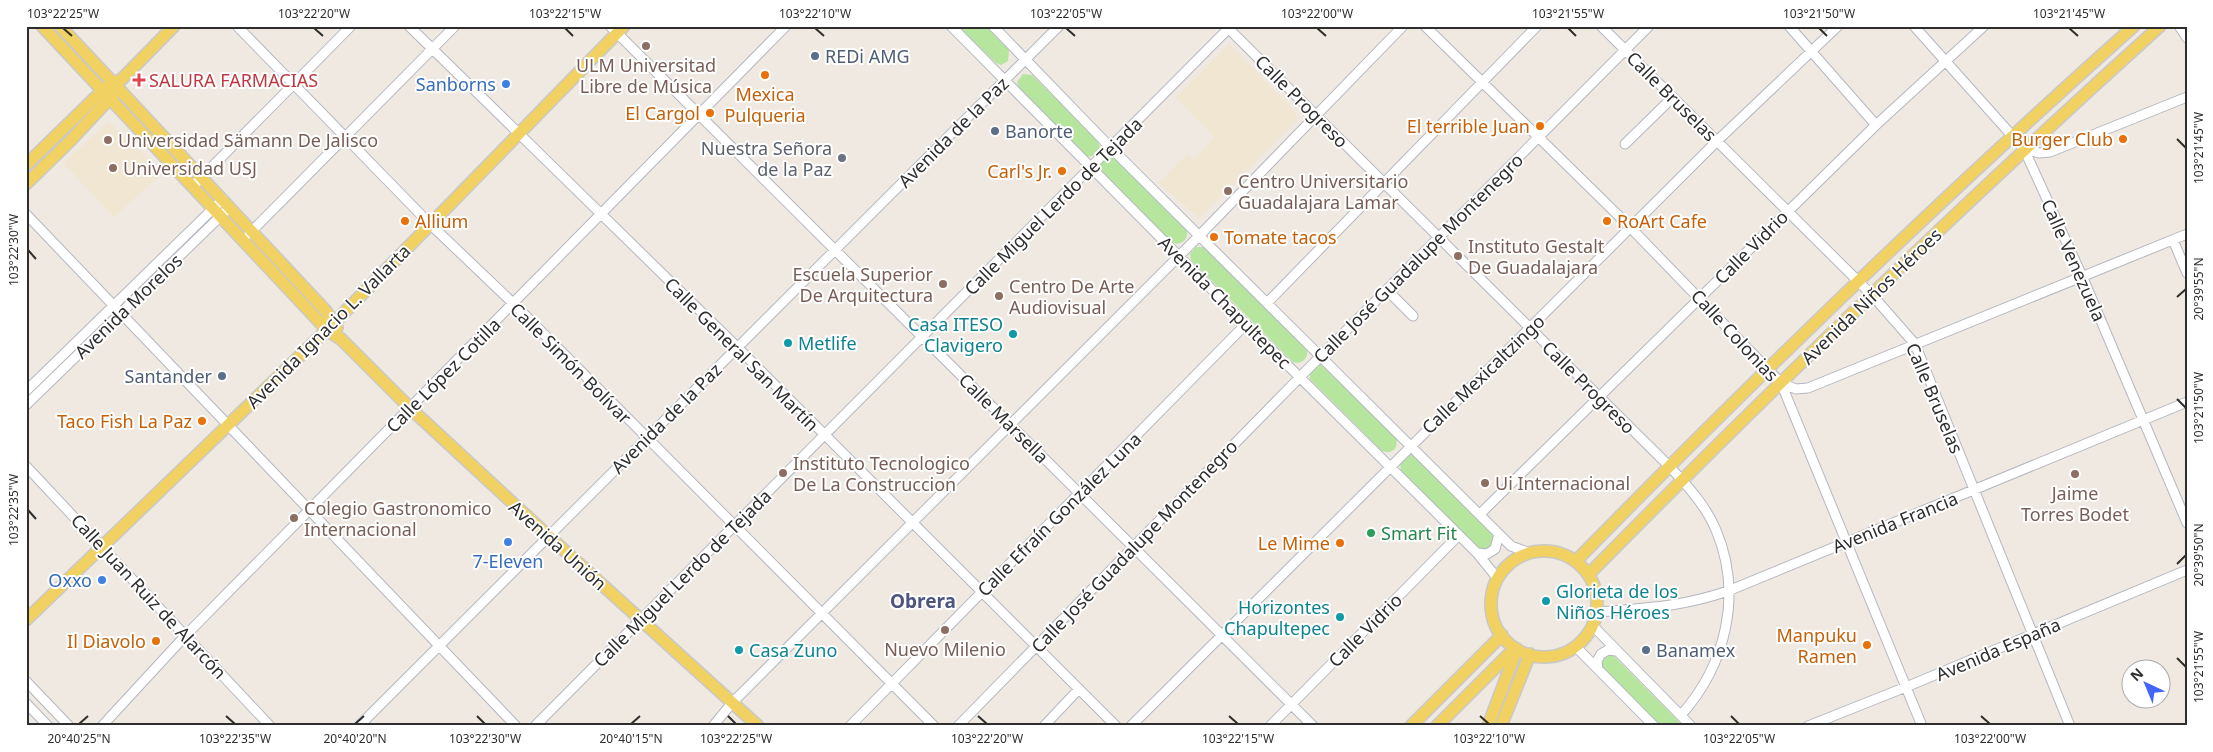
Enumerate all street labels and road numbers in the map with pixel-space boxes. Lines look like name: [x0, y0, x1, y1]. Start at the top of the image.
street label: Calle Bruselas: [1622, 46, 1722, 146]
street label: Calle Progreso: [1250, 49, 1354, 153]
street label: Avenida de la Paz: [892, 71, 1014, 193]
street label: Calle Miguel Lerdo de Tejada: [959, 112, 1147, 300]
street label: Calle José Guadalupe Montenegro: [1308, 148, 1528, 368]
street label: Calle Venezuela: [2036, 195, 2112, 325]
street label: Calle Vidrio: [1709, 205, 1793, 289]
street label: Avenida Niños Héroes: [1796, 223, 1946, 369]
street label: Avenida Chapultepec: [1153, 230, 1297, 374]
street label: Avenida Ignacio L. Vallarta: [241, 239, 415, 413]
street label: Avenida Morelos: [69, 248, 187, 364]
street label: Calle General San Martín: [660, 272, 824, 436]
street label: Calle Colonias: [1686, 284, 1784, 386]
street label: Calle Simón Bolívar: [505, 297, 637, 429]
street label: Calle Mexicaltzingo: [1416, 309, 1550, 439]
street label: Calle López Cotilla: [380, 312, 506, 438]
street label: Calle Progreso: [1537, 335, 1641, 439]
street label: Calle Bruselas: [1901, 339, 1969, 457]
street label: Avenida de la Paz: [605, 357, 727, 479]
street label: Calle Marsella: [954, 368, 1054, 468]
street label: Calle Efraín González Luna: [972, 427, 1146, 601]
street label: Calle José Guadalupe Montenegro: [1026, 434, 1242, 658]
street label: Calle Miguel Lerdo de Tejada: [588, 484, 776, 672]
street label: Avenida Francia: [1829, 486, 1961, 558]
street label: Avenida Unión: [504, 495, 612, 595]
street label: Calle Juan Ruiz de Alarcón: [66, 508, 232, 684]
street label: Calle Vidrio: [1323, 588, 1407, 672]
street label: Avenida España: [1932, 612, 2064, 686]

